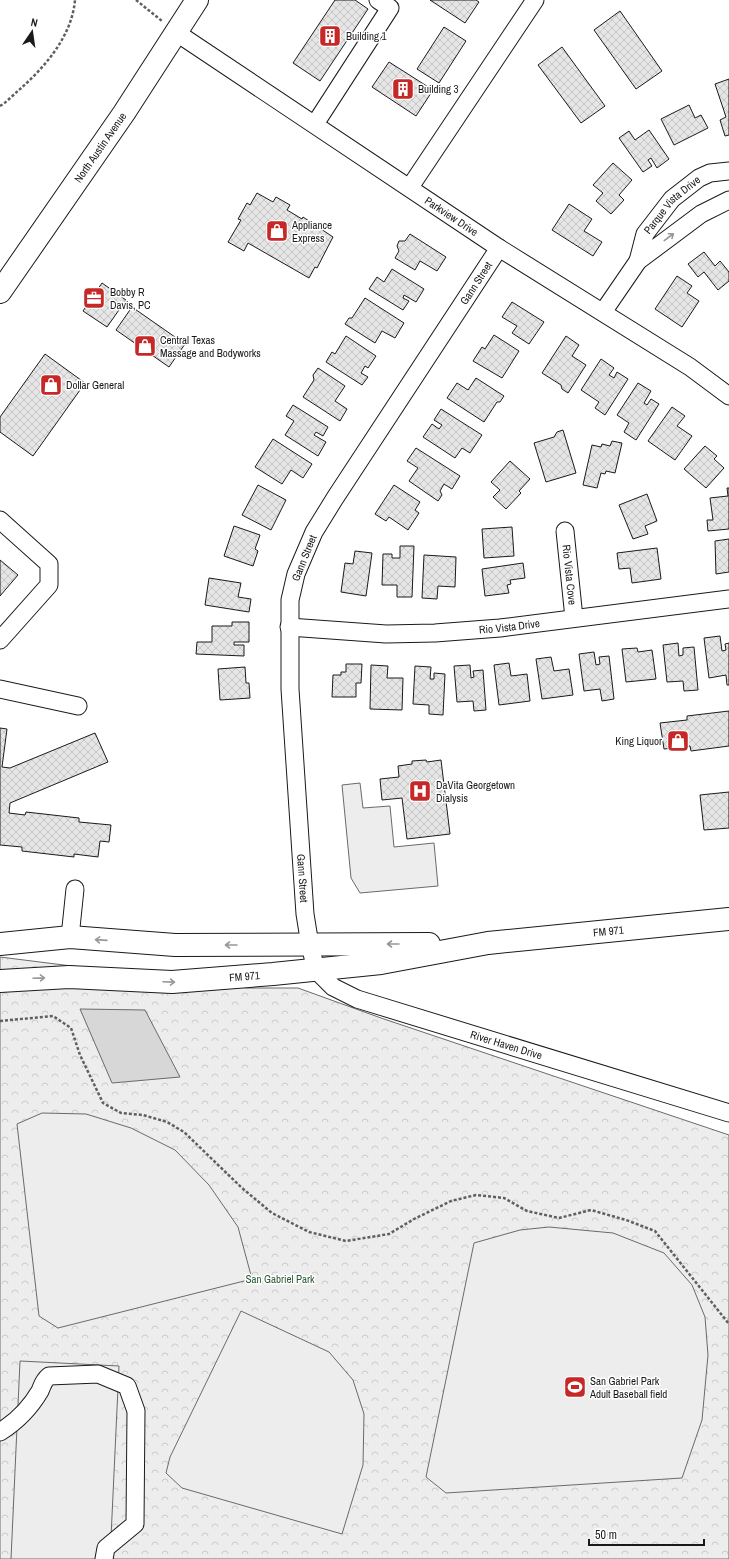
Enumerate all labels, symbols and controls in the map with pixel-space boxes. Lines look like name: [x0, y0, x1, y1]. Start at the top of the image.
north arrow: [12, 12, 52, 52]
text: N: [30, 15, 39, 30]
building icon: Building 1: [317, 23, 343, 49]
place label: Building 1: [346, 29, 387, 43]
building icon: Building 3: [390, 76, 416, 102]
place label: Building 3: [418, 82, 459, 96]
street label: North Austin Avenue: [71, 110, 129, 185]
street label: Parque Vista Drive: [641, 173, 703, 237]
street label: Parkview Drive: [422, 193, 481, 239]
shop icon: Appliance Express: [264, 218, 290, 244]
place label: Appliance Express: [291, 218, 332, 245]
one-way arrow: [663, 233, 674, 242]
street label: Gann Street: [457, 258, 495, 307]
office icon: Bobby R Davis, PC: [81, 285, 107, 311]
place label: Bobby R Davis, PC: [110, 285, 151, 312]
shop icon: Central Texas Massage and Bodyworks: [132, 333, 158, 359]
place label: Central Texas Massage and Bodyworks: [160, 333, 261, 360]
shop icon: Dollar General: [38, 372, 64, 398]
place label: Dollar General: [66, 378, 124, 392]
street label: Gann Street: [288, 532, 320, 583]
street label: Rio Vista Cove: [559, 544, 580, 606]
street label: Rio Vista Drive: [479, 616, 541, 637]
shop icon: King Liquor: [665, 728, 691, 754]
place label: King Liquor: [615, 734, 662, 748]
hospital icon: DaVita Georgetown Dialysis: [407, 778, 433, 804]
place label: DaVita Georgetown Dialysis: [436, 778, 515, 805]
street label: Gann Street: [294, 853, 311, 904]
street label: FM 971: [593, 923, 624, 939]
one-way arrow: [95, 936, 108, 943]
one-way arrow: [387, 940, 400, 948]
one-way arrow: [225, 942, 238, 949]
street label: FM 971: [229, 968, 260, 984]
one-way arrow: [32, 975, 45, 982]
one-way arrow: [162, 978, 175, 986]
street label: River Haven Drive: [469, 1027, 544, 1062]
park label: San Gabriel Park: [245, 1272, 315, 1286]
sports icon: San Gabriel Park Adult Baseball field: [562, 1374, 588, 1400]
place label: San Gabriel Park Adult Baseball field: [589, 1374, 667, 1401]
scale bar: [589, 1521, 704, 1547]
text: 50 m: [595, 1527, 617, 1543]

